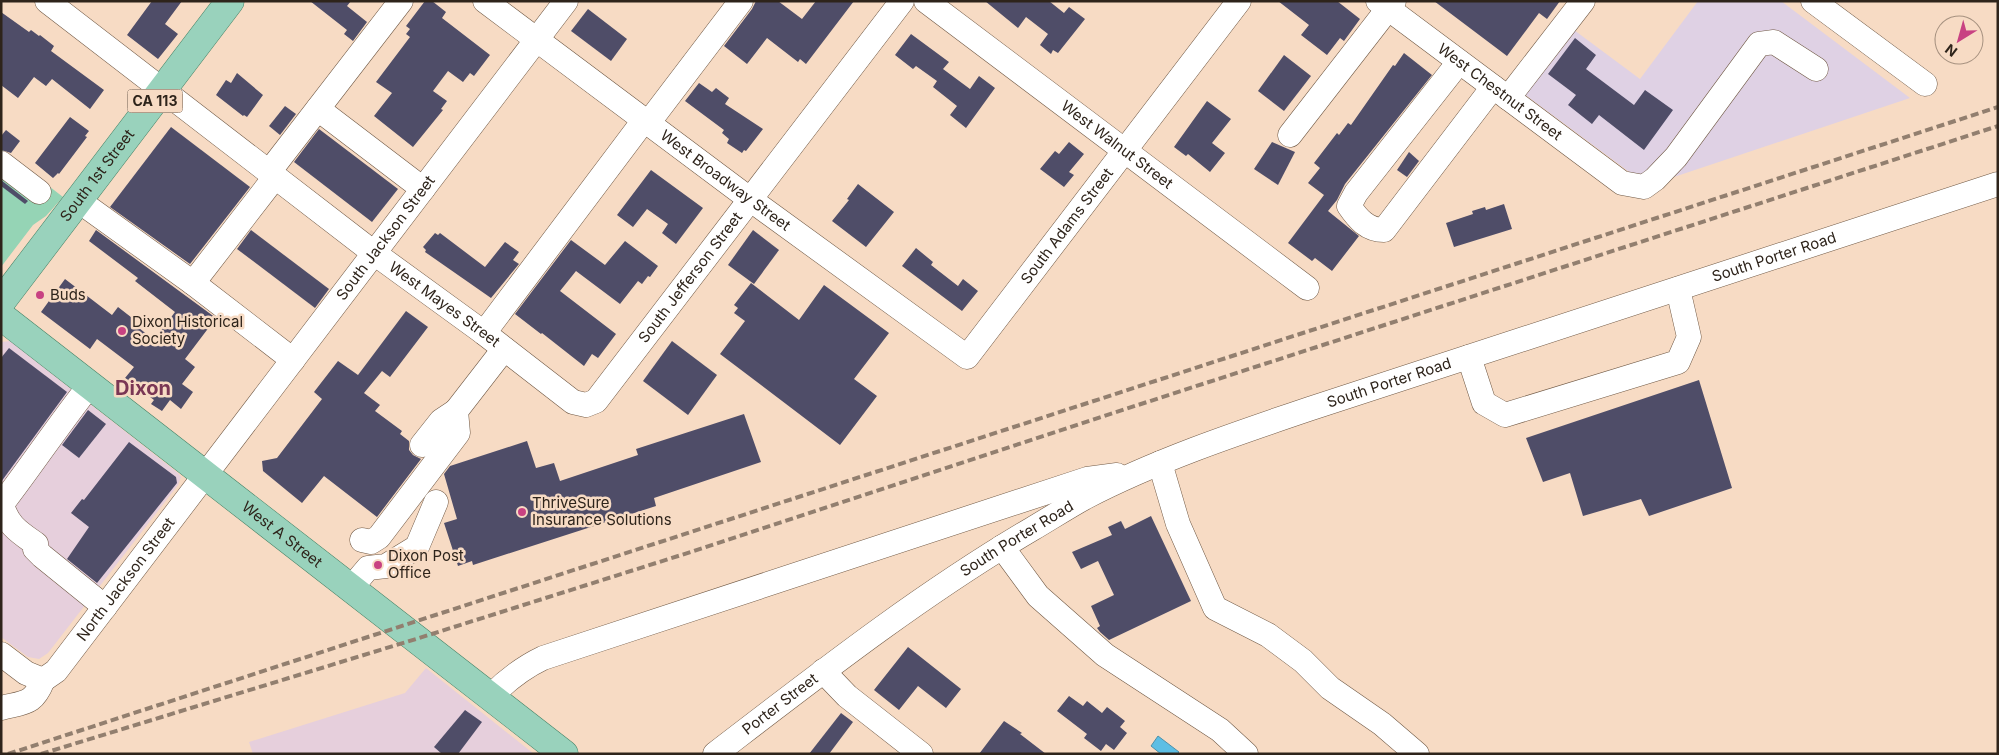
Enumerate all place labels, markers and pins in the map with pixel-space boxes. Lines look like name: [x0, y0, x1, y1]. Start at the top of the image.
place label: Buds: [50, 285, 86, 304]
marker: Buds: [34, 289, 46, 301]
place label: Dixon Historical Society: [132, 312, 243, 348]
marker: Dixon Historical Society: [116, 325, 128, 337]
place label: ThriveSure Insurance Solutions: [532, 493, 672, 529]
marker: ThriveSure Insurance Solutions: [516, 506, 528, 518]
place label: Dixon Post Office: [388, 546, 464, 582]
marker: Dixon Post Office: [372, 559, 384, 571]

